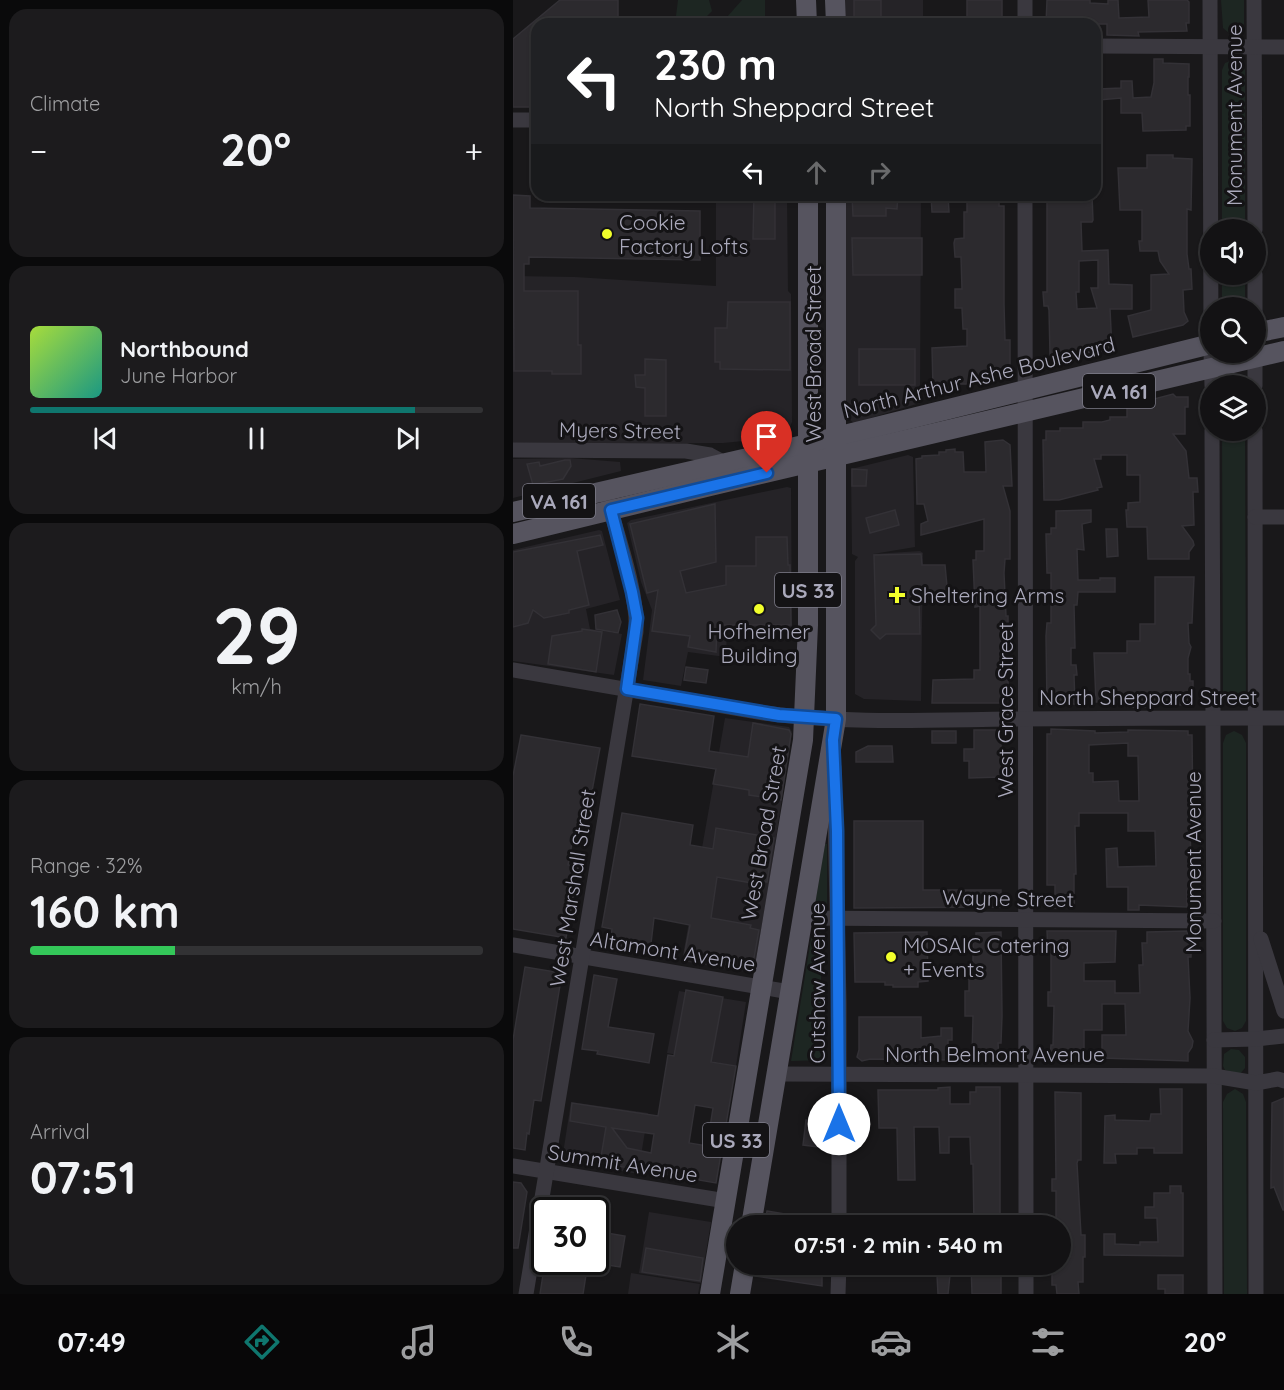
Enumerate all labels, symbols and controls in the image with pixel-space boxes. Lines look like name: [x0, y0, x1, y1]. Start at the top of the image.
street label: Monument Avenue: [1221, 24, 1247, 206]
text: 230 m: [654, 38, 777, 91]
icon: left: [555, 42, 633, 120]
text: North Sheppard Street: [654, 90, 934, 124]
text: Climate: [30, 91, 100, 116]
text: 20°: [220, 121, 291, 177]
text: −: [30, 130, 47, 171]
text: +: [464, 130, 483, 171]
icon: left: [737, 156, 770, 189]
icon: ahead: [800, 156, 833, 189]
icon: right: [863, 156, 896, 189]
place label: Cookie Factory Lofts: [619, 209, 748, 259]
map controls: [1200, 219, 1266, 441]
button: sound: [1200, 219, 1266, 285]
marker: Cookie Factory Lofts: [600, 227, 614, 241]
street label: West Broad Street: [800, 265, 826, 443]
button: search: [1200, 297, 1266, 363]
street label: North Arthur Ashe Boulevard: [840, 331, 1118, 423]
text: Northbound: [120, 335, 249, 363]
text: June Harbor: [120, 363, 237, 388]
road number: VA 161: [1083, 374, 1155, 408]
button: layers: [1200, 375, 1266, 441]
pin: [741, 411, 792, 473]
street label: Myers Street: [559, 416, 681, 444]
icon: arrive: [750, 420, 783, 453]
icon: previous: [89, 422, 122, 455]
icon: pause: [240, 422, 273, 455]
icon: next: [391, 422, 424, 455]
road number: VA 161: [523, 484, 595, 518]
road number: US 33: [775, 573, 841, 607]
place label: Sheltering Arms: [911, 582, 1064, 608]
text: 29: [212, 586, 301, 684]
marker: Sheltering Arms: [888, 586, 906, 604]
marker: Hofheimer Building: [752, 602, 766, 616]
place label: Hofheimer Building: [708, 618, 810, 668]
street label: West Grace Street: [992, 622, 1018, 798]
text: km/h: [231, 674, 282, 699]
street label: North Sheppard Street: [1039, 684, 1257, 710]
street label: West Broad Street: [735, 744, 791, 922]
street label: Monument Avenue: [1180, 771, 1206, 953]
street label: West Marshall Street: [544, 787, 600, 989]
text: Range · 32%: [30, 853, 142, 878]
text: 160 km: [30, 883, 180, 939]
street label: Wayne Street: [942, 884, 1074, 912]
street label: Cutshaw Avenue: [804, 903, 830, 1063]
street label: Altamont Avenue: [589, 925, 757, 977]
place label: MOSAIC Catering + Events: [903, 932, 1070, 982]
marker: MOSAIC Catering + Events: [884, 950, 898, 964]
street label: North Belmont Avenue: [885, 1041, 1105, 1067]
position arrow: [807, 1092, 871, 1156]
text: Arrival: [30, 1119, 90, 1144]
road number: US 33: [703, 1123, 769, 1157]
street label: Summit Avenue: [546, 1138, 700, 1188]
text: 07:51: [30, 1149, 136, 1205]
speed limit sign: 30: [531, 1197, 609, 1275]
text: 07:51 · 2 min · 540 m: [794, 1231, 1003, 1259]
icon: directions: [241, 1321, 283, 1363]
icon: music: [398, 1321, 440, 1363]
icon: phone: [555, 1321, 597, 1363]
icon: climate: [712, 1321, 754, 1363]
icon: car: [870, 1321, 912, 1363]
icon: filters: [1027, 1321, 1069, 1363]
text: 07:49: [58, 1325, 126, 1359]
text: 20°: [1184, 1325, 1226, 1359]

